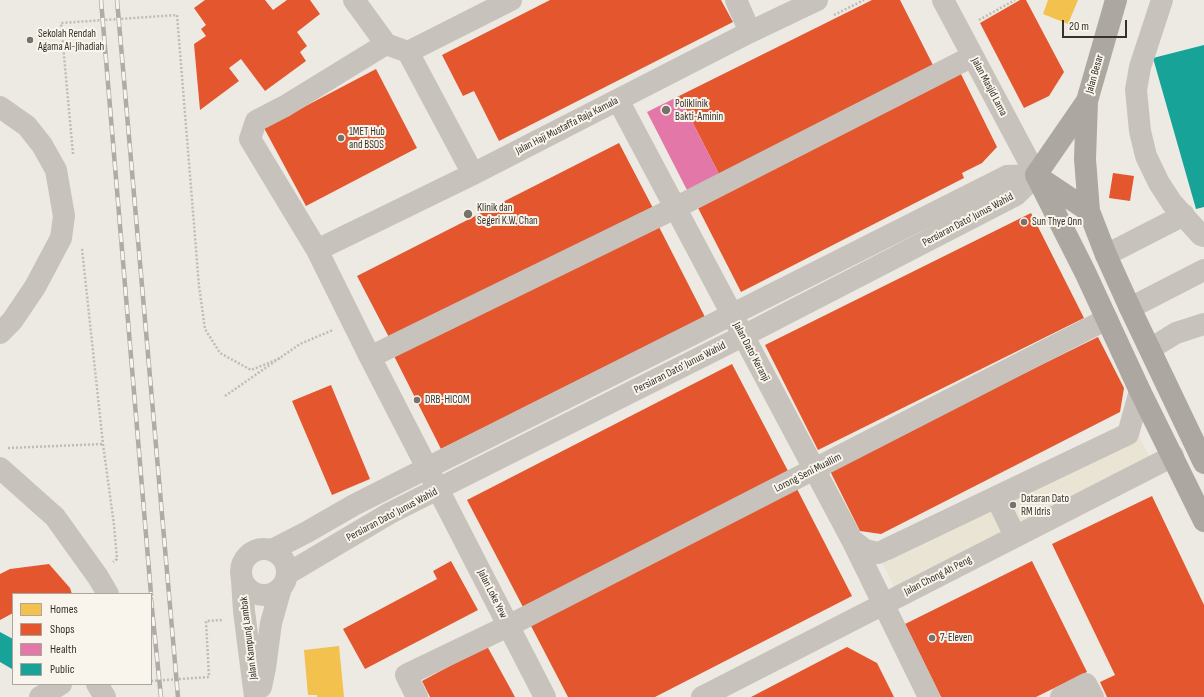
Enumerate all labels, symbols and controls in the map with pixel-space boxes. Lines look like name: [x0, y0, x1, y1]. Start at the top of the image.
scale bar: [1064, 12, 1129, 38]
text: 20 m: [1069, 19, 1089, 34]
place label: Sekolah Rendah Agama Al-Jihadiah: [38, 27, 104, 53]
marker: Sekolah Rendah Agama Al-Jihadiah: [25, 35, 35, 45]
street label: Jalan Besar: [1083, 53, 1107, 95]
street label: Jalan Masjid Lama: [968, 56, 1010, 118]
street label: Jalan Haji Mustaffa Raja Kamala: [513, 94, 621, 158]
place label: Poliklinik Bakti-Aminin: [675, 97, 723, 123]
marker: Poliklinik Bakti-Aminin: [660, 104, 672, 116]
place label: 1MET Hub and BSOS: [349, 125, 385, 151]
marker: 1MET Hub and BSOS: [336, 133, 346, 143]
street label: Persiaran Dato' Junus Wahid: [920, 190, 1016, 250]
place label: Klinik dan Segeri K.W. Chan: [477, 201, 538, 227]
marker: Klinik dan Segeri K.W. Chan: [462, 208, 474, 220]
place label: Sun Thye Onn: [1032, 215, 1082, 229]
marker: Sun Thye Onn: [1019, 217, 1029, 227]
street label: Jalan Dato' Keranji: [730, 320, 772, 384]
street label: Persiaran Dato' Junus Wahid: [632, 339, 728, 397]
place label: DRB-HICOM: [425, 393, 469, 407]
marker: DRB-HICOM: [412, 395, 422, 405]
street label: Lorong Seni Muallim: [772, 450, 844, 496]
street label: Persiaran Dato' Junus Wahid: [344, 485, 440, 545]
place label: Dataran Dato RM Idris: [1021, 492, 1069, 518]
marker: Dataran Dato RM Idris: [1008, 500, 1018, 510]
street label: Jalan Chong Ah Peng: [902, 553, 974, 599]
street label: Jalan Loke Yew: [474, 568, 510, 620]
legend: [12, 593, 152, 685]
street label: Jalan Kampung Lambak: [237, 596, 261, 680]
text: Homes: [50, 602, 78, 617]
text: Shops: [50, 622, 75, 637]
place label: 7-Eleven: [940, 631, 972, 645]
marker: 7-Eleven: [927, 633, 937, 643]
text: Health: [50, 642, 77, 657]
text: Public: [50, 662, 75, 677]

